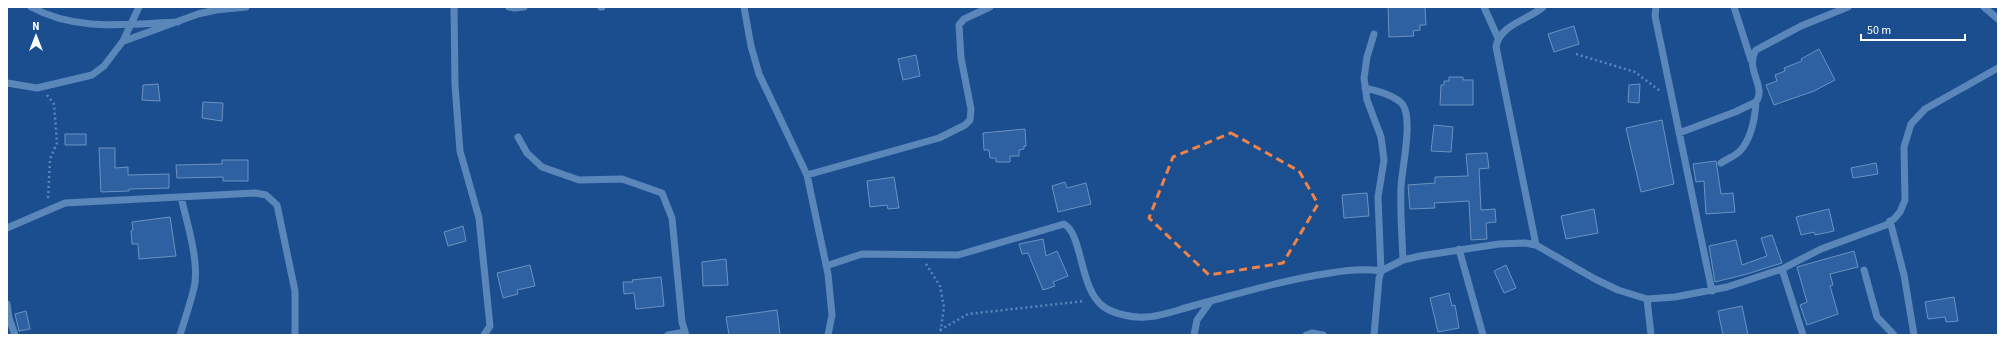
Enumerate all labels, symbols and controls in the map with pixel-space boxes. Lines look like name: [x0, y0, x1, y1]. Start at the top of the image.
north arrow: [16, 16, 56, 56]
scale bar: [1861, 16, 1965, 42]
text: N: [32, 19, 40, 34]
text: 50 m: [1867, 22, 1891, 39]

